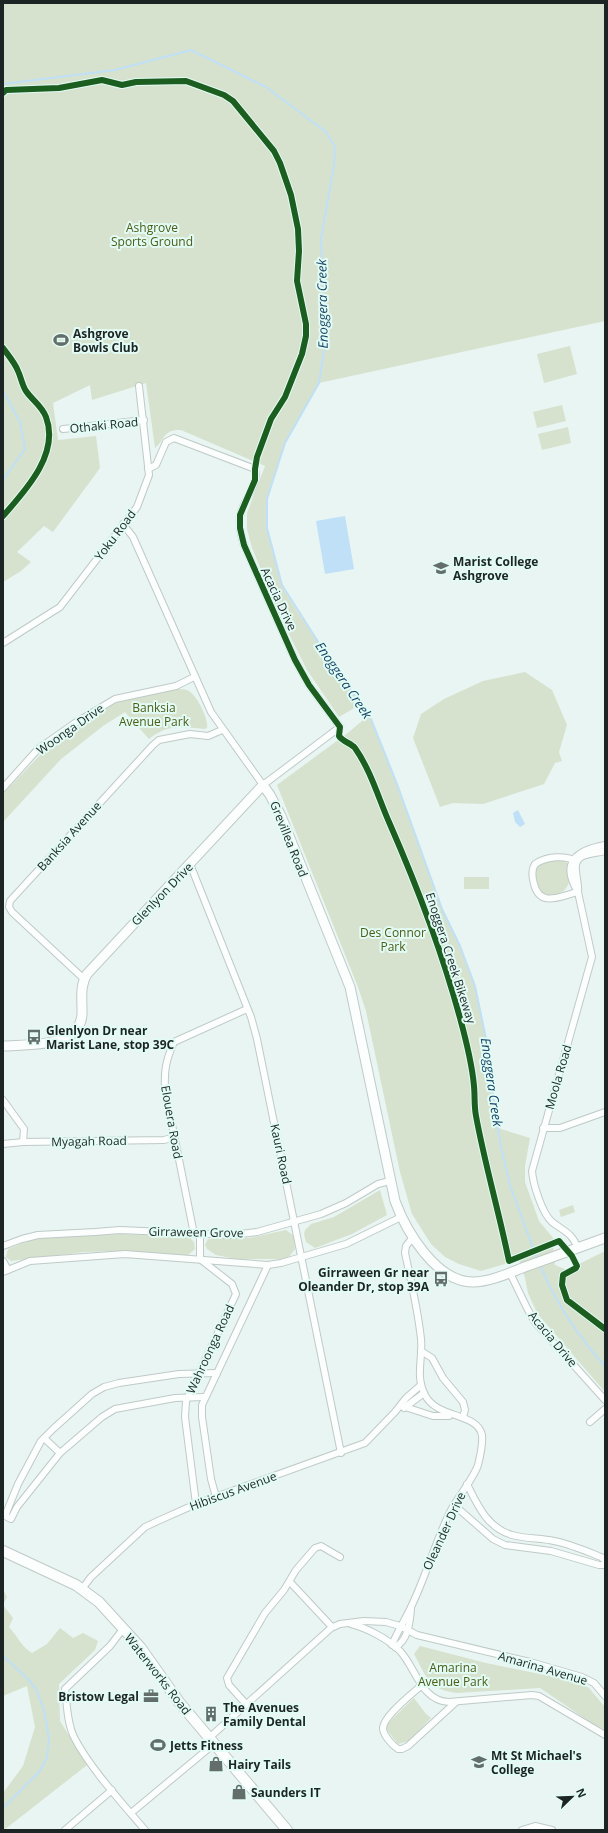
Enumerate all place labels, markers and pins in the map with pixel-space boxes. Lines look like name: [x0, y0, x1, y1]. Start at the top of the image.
place label: Ashgrove Bowls Club: [73, 325, 139, 356]
sports icon: Ashgrove Bowls Club: [52, 331, 70, 349]
place label: Marist College Ashgrove: [453, 553, 538, 584]
school or university icon: Marist College Ashgrove: [432, 559, 450, 577]
place label: Glenlyon Dr near Marist Lane, stop 39C: [46, 1022, 175, 1053]
bus stop icon: Glenlyon Dr near Marist Lane, stop 39C: [25, 1028, 43, 1046]
place label: Girraween Gr near Oleander Dr, stop 39A: [298, 1264, 430, 1295]
bus stop icon: Girraween Gr near Oleander Dr, stop 39A: [432, 1270, 450, 1288]
office icon: Bristow Legal: [142, 1687, 160, 1705]
place label: Bristow Legal: [58, 1688, 139, 1705]
place label: The Avenues Family Dental: [223, 1699, 306, 1730]
building icon: The Avenues Family Dental: [202, 1705, 220, 1723]
sports icon: Jetts Fitness: [149, 1736, 167, 1754]
place label: Jetts Fitness: [169, 1737, 243, 1754]
place label: Mt St Michael's College: [491, 1747, 582, 1778]
school or university icon: Mt St Michael's College: [470, 1753, 488, 1771]
shop icon: Hairy Tails: [207, 1755, 225, 1773]
place label: Hairy Tails: [228, 1756, 291, 1773]
shop icon: Saunders IT: [230, 1783, 248, 1801]
place label: Saunders IT: [251, 1784, 321, 1801]

